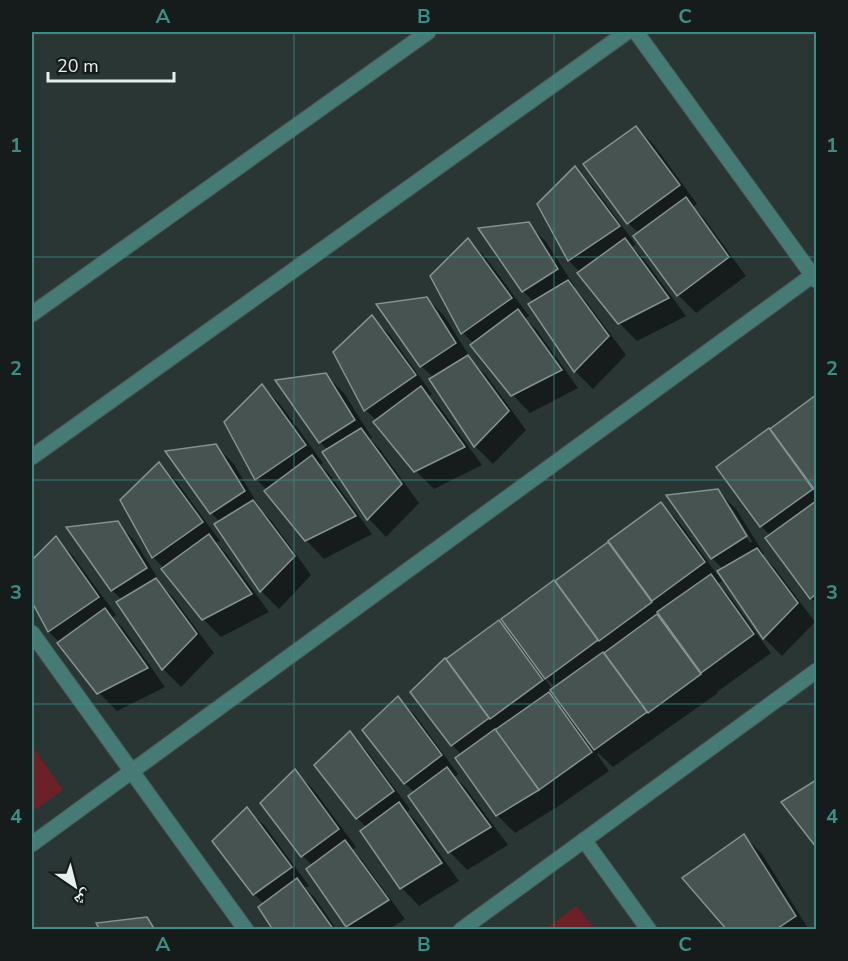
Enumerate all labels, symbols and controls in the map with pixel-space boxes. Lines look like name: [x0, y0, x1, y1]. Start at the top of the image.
text: A: [156, 3, 171, 30]
text: B: [417, 3, 431, 30]
text: C: [678, 3, 692, 30]
scale bar: [48, 45, 174, 83]
text: 20 m: [57, 54, 99, 78]
text: 1: [10, 132, 22, 159]
text: 1: [826, 132, 838, 159]
text: 2: [10, 355, 22, 382]
text: 2: [826, 355, 838, 382]
text: 3: [10, 579, 22, 606]
text: 3: [826, 579, 838, 606]
text: 4: [10, 803, 22, 830]
text: 4: [826, 803, 838, 830]
north arrow: [45, 856, 105, 916]
text: ش: [70, 884, 96, 911]
text: A: [156, 931, 171, 958]
text: B: [417, 931, 431, 958]
text: C: [678, 931, 692, 958]

